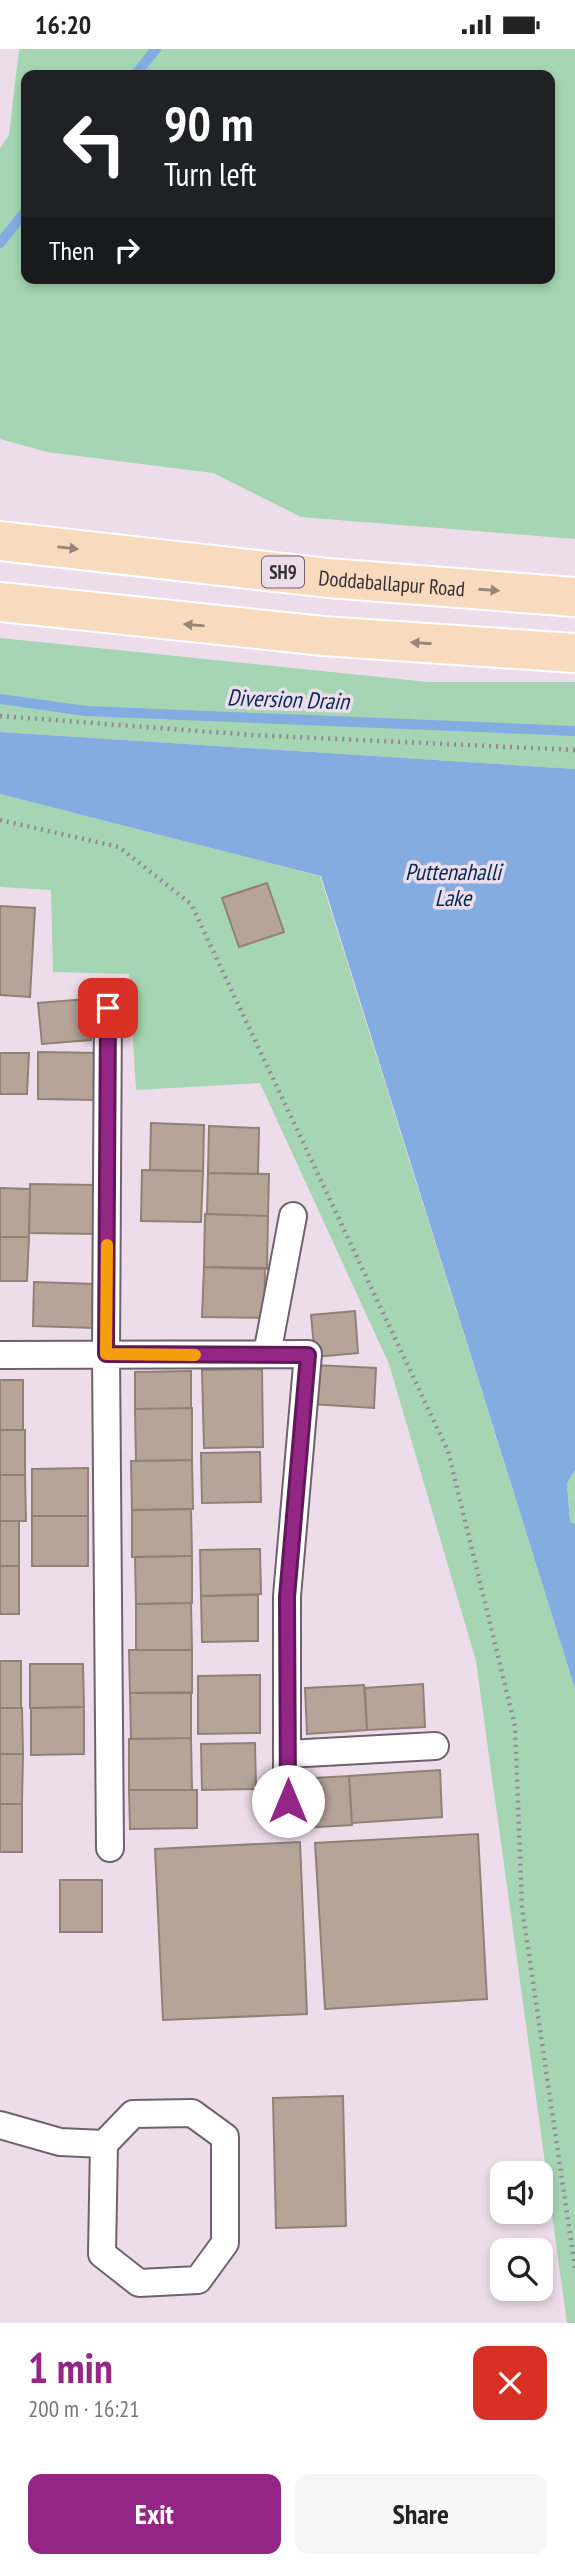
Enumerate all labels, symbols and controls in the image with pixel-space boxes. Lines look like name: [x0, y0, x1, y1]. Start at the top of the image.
text: 16:20: [35, 8, 91, 41]
text: 90 m: [164, 91, 253, 155]
icon: left: [49, 98, 140, 189]
text: Turn left: [164, 153, 256, 195]
icon: right: [108, 231, 146, 269]
text: Then: [49, 234, 94, 267]
one-way arrow: [57, 543, 79, 554]
road number: SH9: [262, 557, 304, 587]
street label: Doddaballapur Road: [317, 564, 466, 602]
one-way arrow: [478, 585, 500, 596]
one-way arrow: [183, 619, 205, 630]
one-way arrow: [410, 637, 432, 648]
water label: Diversion Drain: [226, 682, 351, 716]
water label: Puttenahalli Lake: [405, 857, 504, 912]
pin: [78, 978, 138, 1038]
icon: arrive: [89, 989, 127, 1027]
position arrow: [251, 1764, 325, 1838]
map controls: [490, 2161, 553, 2301]
button: sound: [490, 2161, 553, 2224]
button: search: [490, 2238, 553, 2301]
text: 1 min: [28, 2340, 113, 2395]
button: close: [473, 2346, 547, 2420]
text: 200 m · 16:21: [28, 2394, 140, 2423]
button: Exit: [28, 2474, 281, 2554]
button: Share: [295, 2474, 547, 2554]

